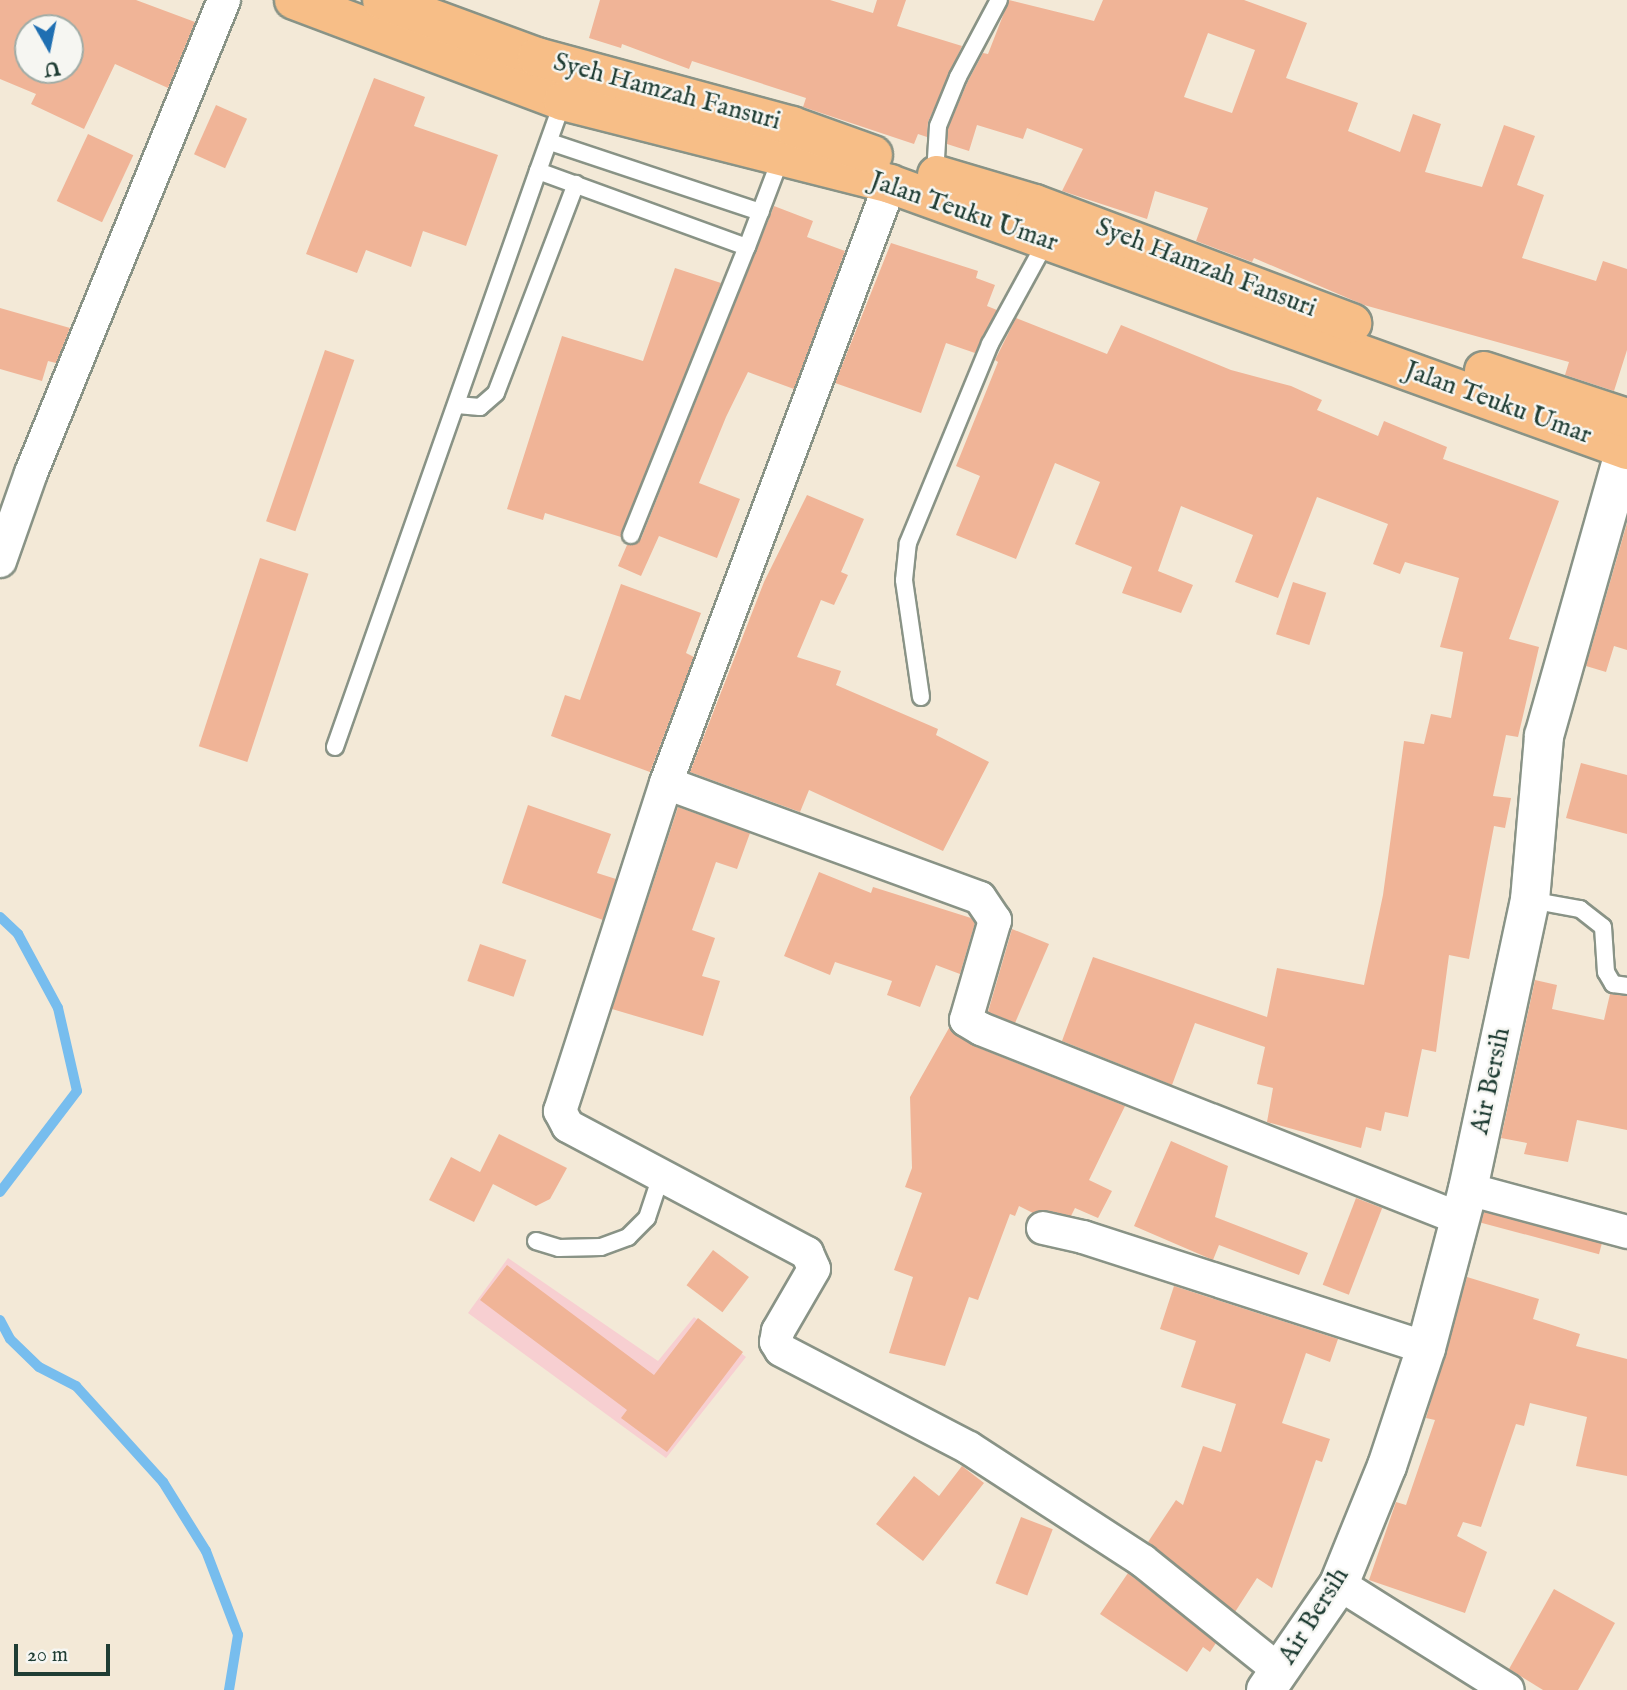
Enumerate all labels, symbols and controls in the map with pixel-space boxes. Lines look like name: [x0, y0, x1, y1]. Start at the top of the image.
north arrow: [14, 14, 84, 84]
street label: Syeh Hamzah Fansuri: [550, 47, 784, 137]
text: U: [42, 55, 62, 81]
street label: Jalan Teuku Umar: [866, 165, 1062, 259]
street label: Syeh Hamzah Fansuri: [1091, 212, 1321, 324]
street label: Jalan Teuku Umar: [1400, 355, 1596, 451]
street label: Air Bersih: [1464, 1025, 1518, 1137]
street label: Air Bersih: [1272, 1562, 1356, 1670]
scale bar: [18, 1630, 114, 1674]
text: 20 m: [27, 1642, 68, 1669]

